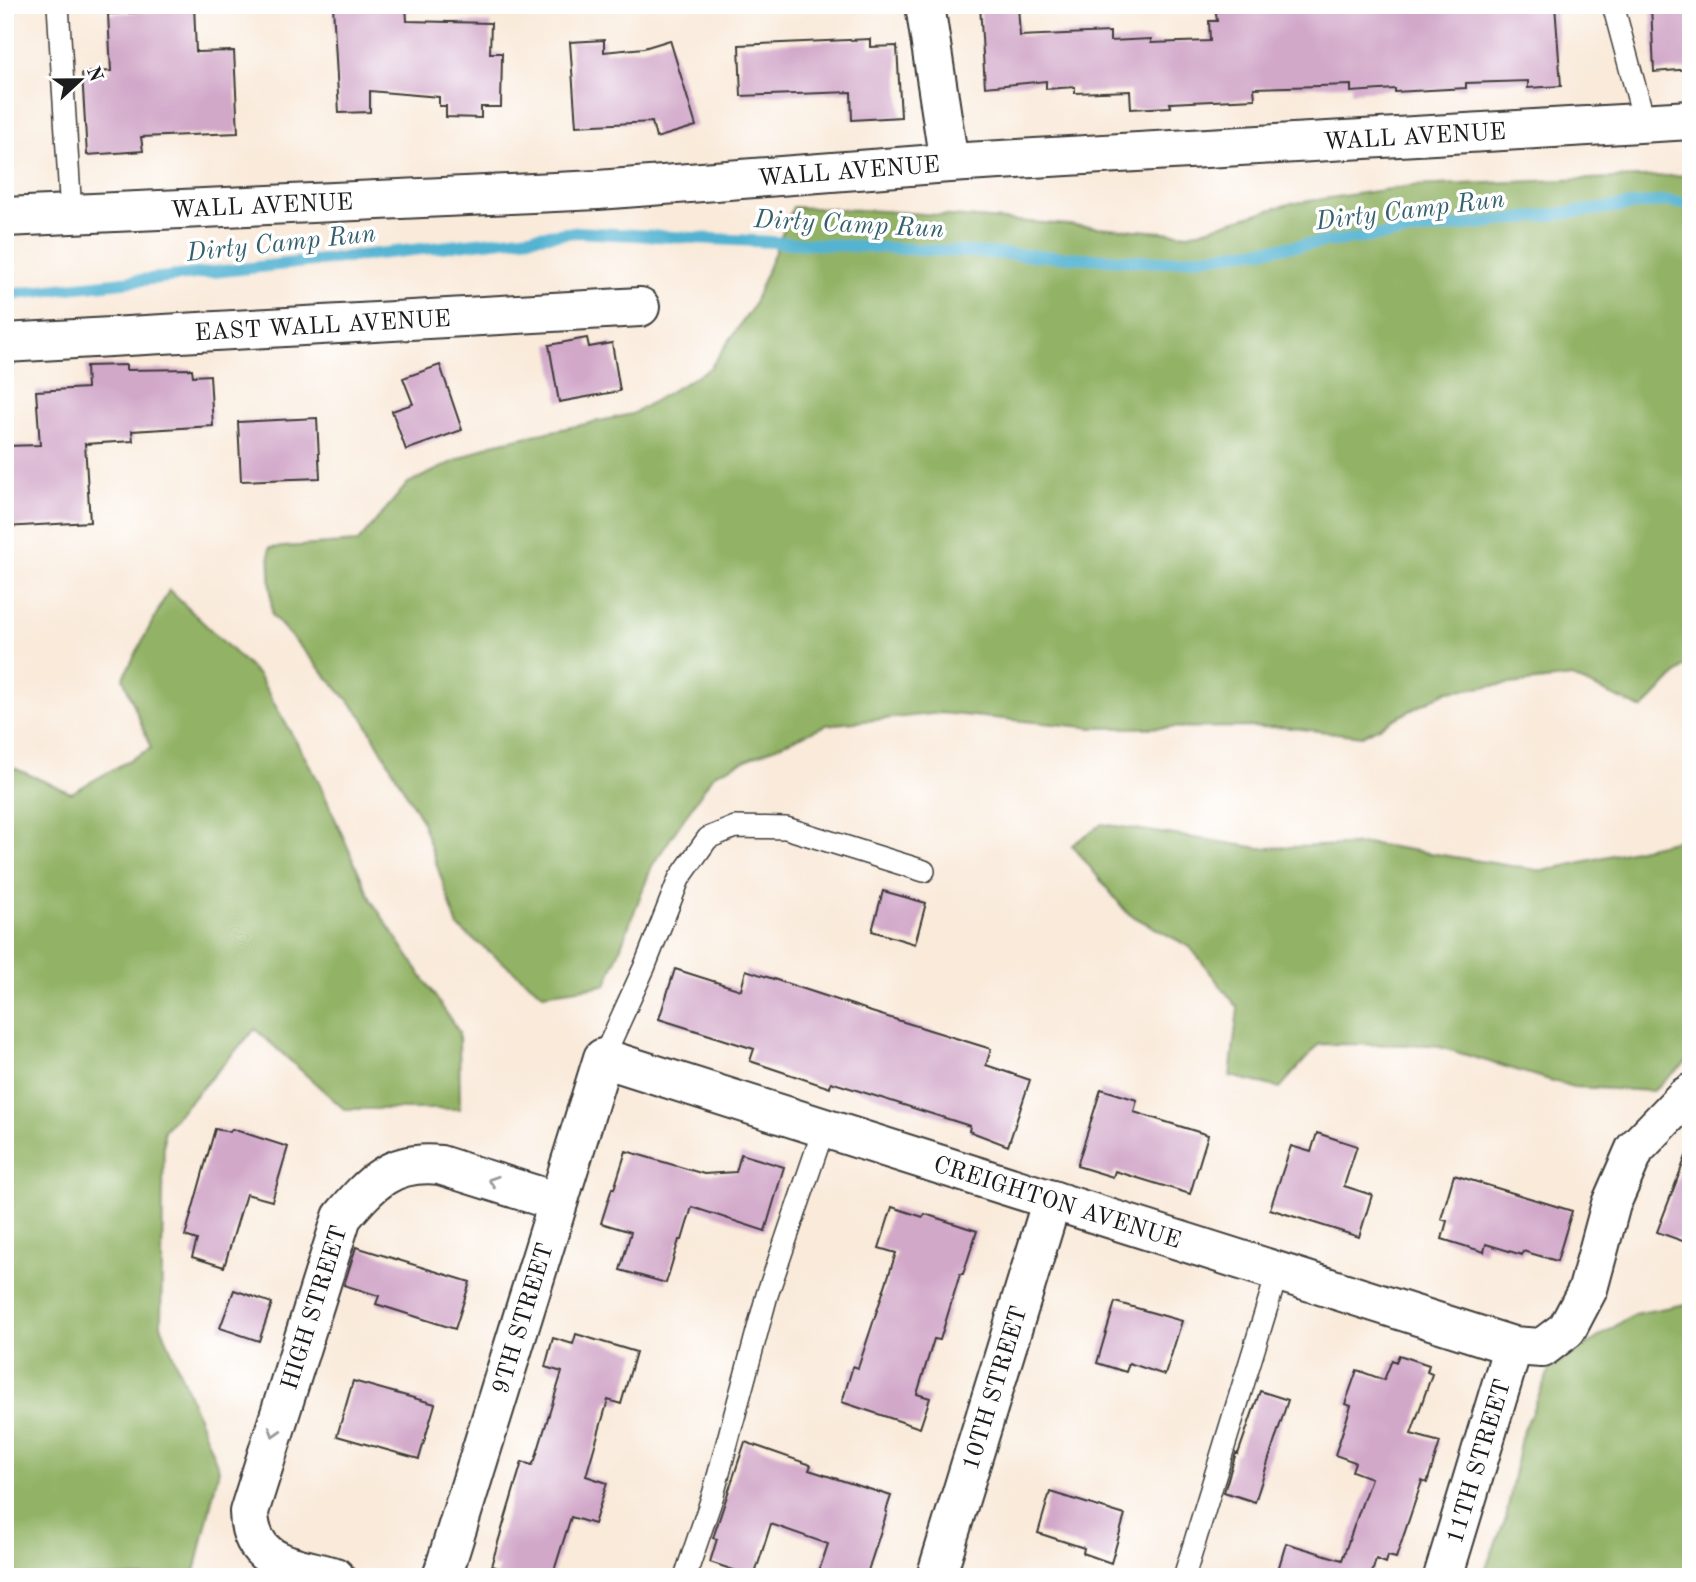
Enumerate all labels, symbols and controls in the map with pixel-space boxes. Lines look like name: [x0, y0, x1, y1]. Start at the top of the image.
north arrow: [46, 46, 116, 116]
text: N: [82, 64, 105, 85]
street label: WALL AVENUE: [1323, 121, 1507, 155]
street label: WALL AVENUE: [757, 154, 941, 192]
water label: Dirty Camp Run: [1313, 186, 1506, 236]
street label: WALL AVENUE: [170, 191, 354, 223]
water label: Dirty Camp Run: [752, 207, 945, 243]
water label: Dirty Camp Run: [184, 221, 377, 267]
street label: EAST WALL AVENUE: [194, 308, 451, 346]
street label: CREIGHTON AVENUE: [930, 1153, 1183, 1254]
one-way arrow: [488, 1175, 500, 1190]
street label: HIGH STREET: [278, 1223, 353, 1393]
street label: 9TH STREET: [490, 1241, 559, 1397]
street label: 10TH STREET: [960, 1304, 1033, 1473]
street label: 11TH STREET: [1444, 1377, 1516, 1547]
one-way arrow: [268, 1425, 282, 1437]

